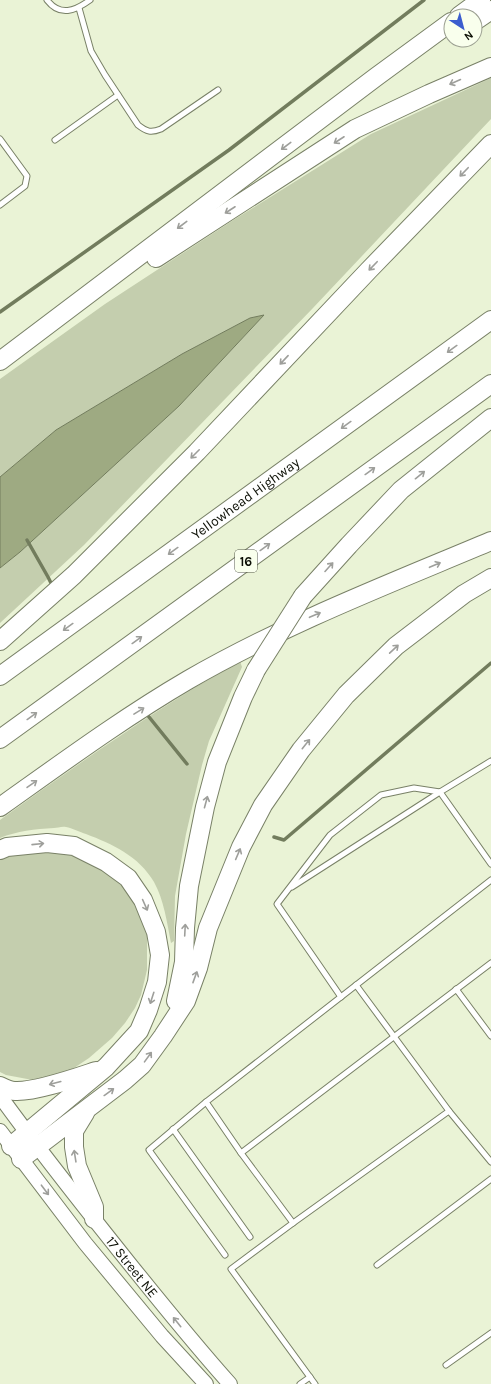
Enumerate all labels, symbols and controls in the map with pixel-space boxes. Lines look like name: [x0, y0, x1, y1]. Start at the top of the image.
north arrow: [443, 8, 483, 48]
text: N: [462, 28, 476, 43]
one-way arrow: [450, 79, 462, 87]
one-way arrow: [334, 136, 345, 144]
one-way arrow: [281, 142, 292, 151]
one-way arrow: [459, 167, 469, 177]
one-way arrow: [224, 206, 235, 215]
one-way arrow: [177, 220, 188, 229]
one-way arrow: [369, 261, 378, 271]
one-way arrow: [446, 345, 457, 353]
one-way arrow: [279, 355, 289, 365]
one-way arrow: [341, 421, 352, 430]
one-way arrow: [190, 449, 200, 459]
street label: Yellowhead Highway: [188, 453, 303, 543]
one-way arrow: [365, 467, 376, 475]
one-way arrow: [415, 470, 426, 479]
one-way arrow: [259, 543, 270, 551]
one-way arrow: [168, 547, 179, 555]
road number: 16: [235, 550, 257, 572]
one-way arrow: [428, 561, 440, 568]
one-way arrow: [324, 562, 333, 572]
one-way arrow: [308, 611, 320, 619]
one-way arrow: [62, 623, 73, 631]
one-way arrow: [131, 636, 142, 644]
one-way arrow: [389, 644, 399, 653]
one-way arrow: [133, 707, 144, 715]
one-way arrow: [26, 712, 37, 720]
one-way arrow: [301, 739, 310, 749]
one-way arrow: [26, 780, 37, 788]
one-way arrow: [203, 795, 210, 808]
one-way arrow: [31, 841, 44, 848]
one-way arrow: [234, 849, 242, 861]
one-way arrow: [141, 898, 149, 910]
one-way arrow: [181, 924, 188, 937]
one-way arrow: [191, 971, 199, 983]
one-way arrow: [148, 991, 155, 1004]
one-way arrow: [144, 1051, 152, 1062]
one-way arrow: [49, 1080, 62, 1088]
one-way arrow: [104, 1087, 115, 1096]
one-way arrow: [71, 1149, 79, 1162]
one-way arrow: [40, 1184, 49, 1195]
street label: 17 Street NE: [102, 1233, 162, 1301]
one-way arrow: [172, 1316, 181, 1327]

